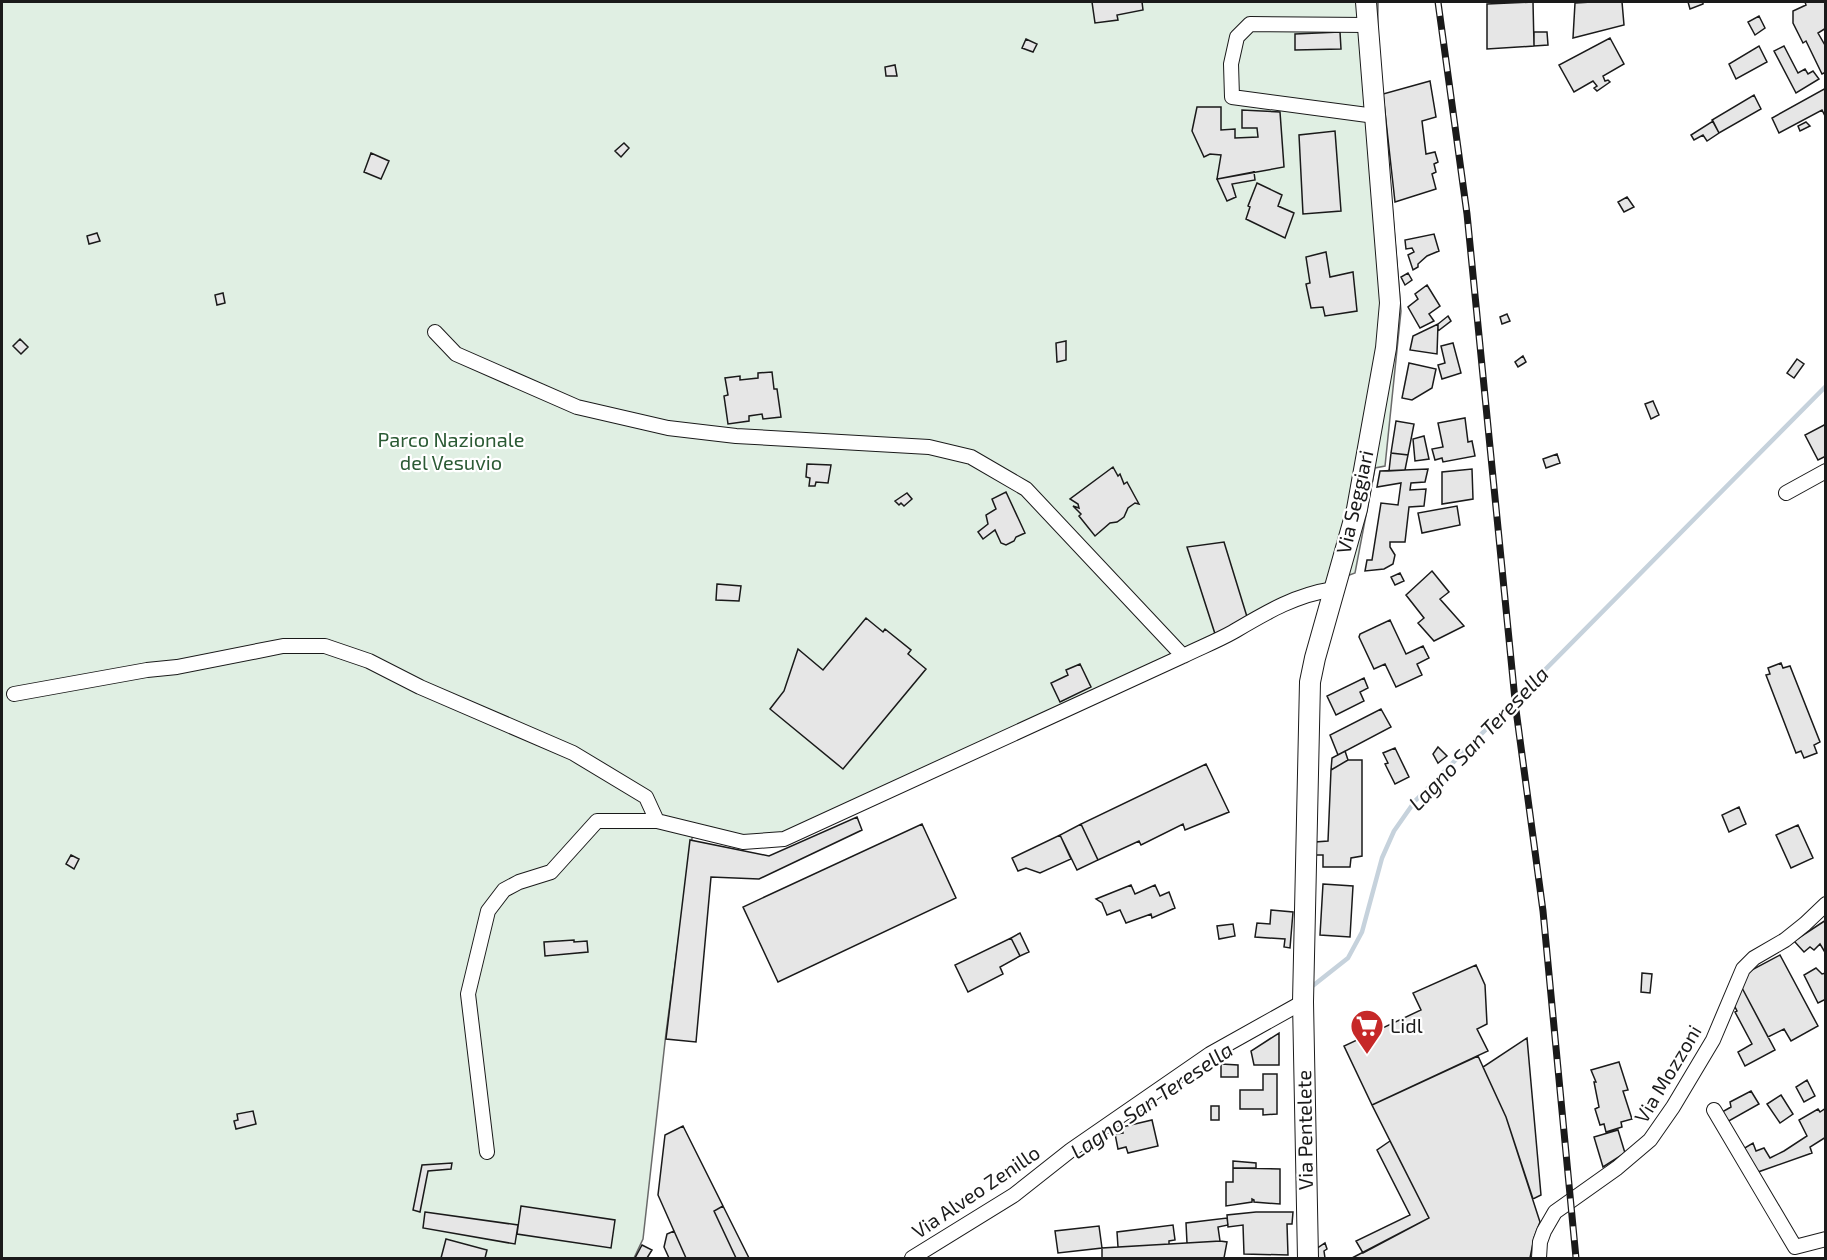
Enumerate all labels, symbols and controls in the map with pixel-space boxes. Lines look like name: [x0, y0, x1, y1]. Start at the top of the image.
park label: Parco Nazionale del Vesuvio: [378, 427, 524, 474]
street label: Via Seggiari: [1330, 448, 1378, 556]
water label: Lagno San Teresella: [1403, 661, 1553, 815]
supermarket icon: Lidl: [1349, 1008, 1385, 1055]
place label: Lidl: [1390, 1013, 1423, 1037]
street label: Via Mozzoni: [1629, 1020, 1706, 1127]
water label: Lagno San Teresella: [1065, 1036, 1237, 1163]
street label: Via Pentelete: [1291, 1070, 1317, 1190]
street label: Via Alveo Zenillo: [907, 1140, 1044, 1243]

